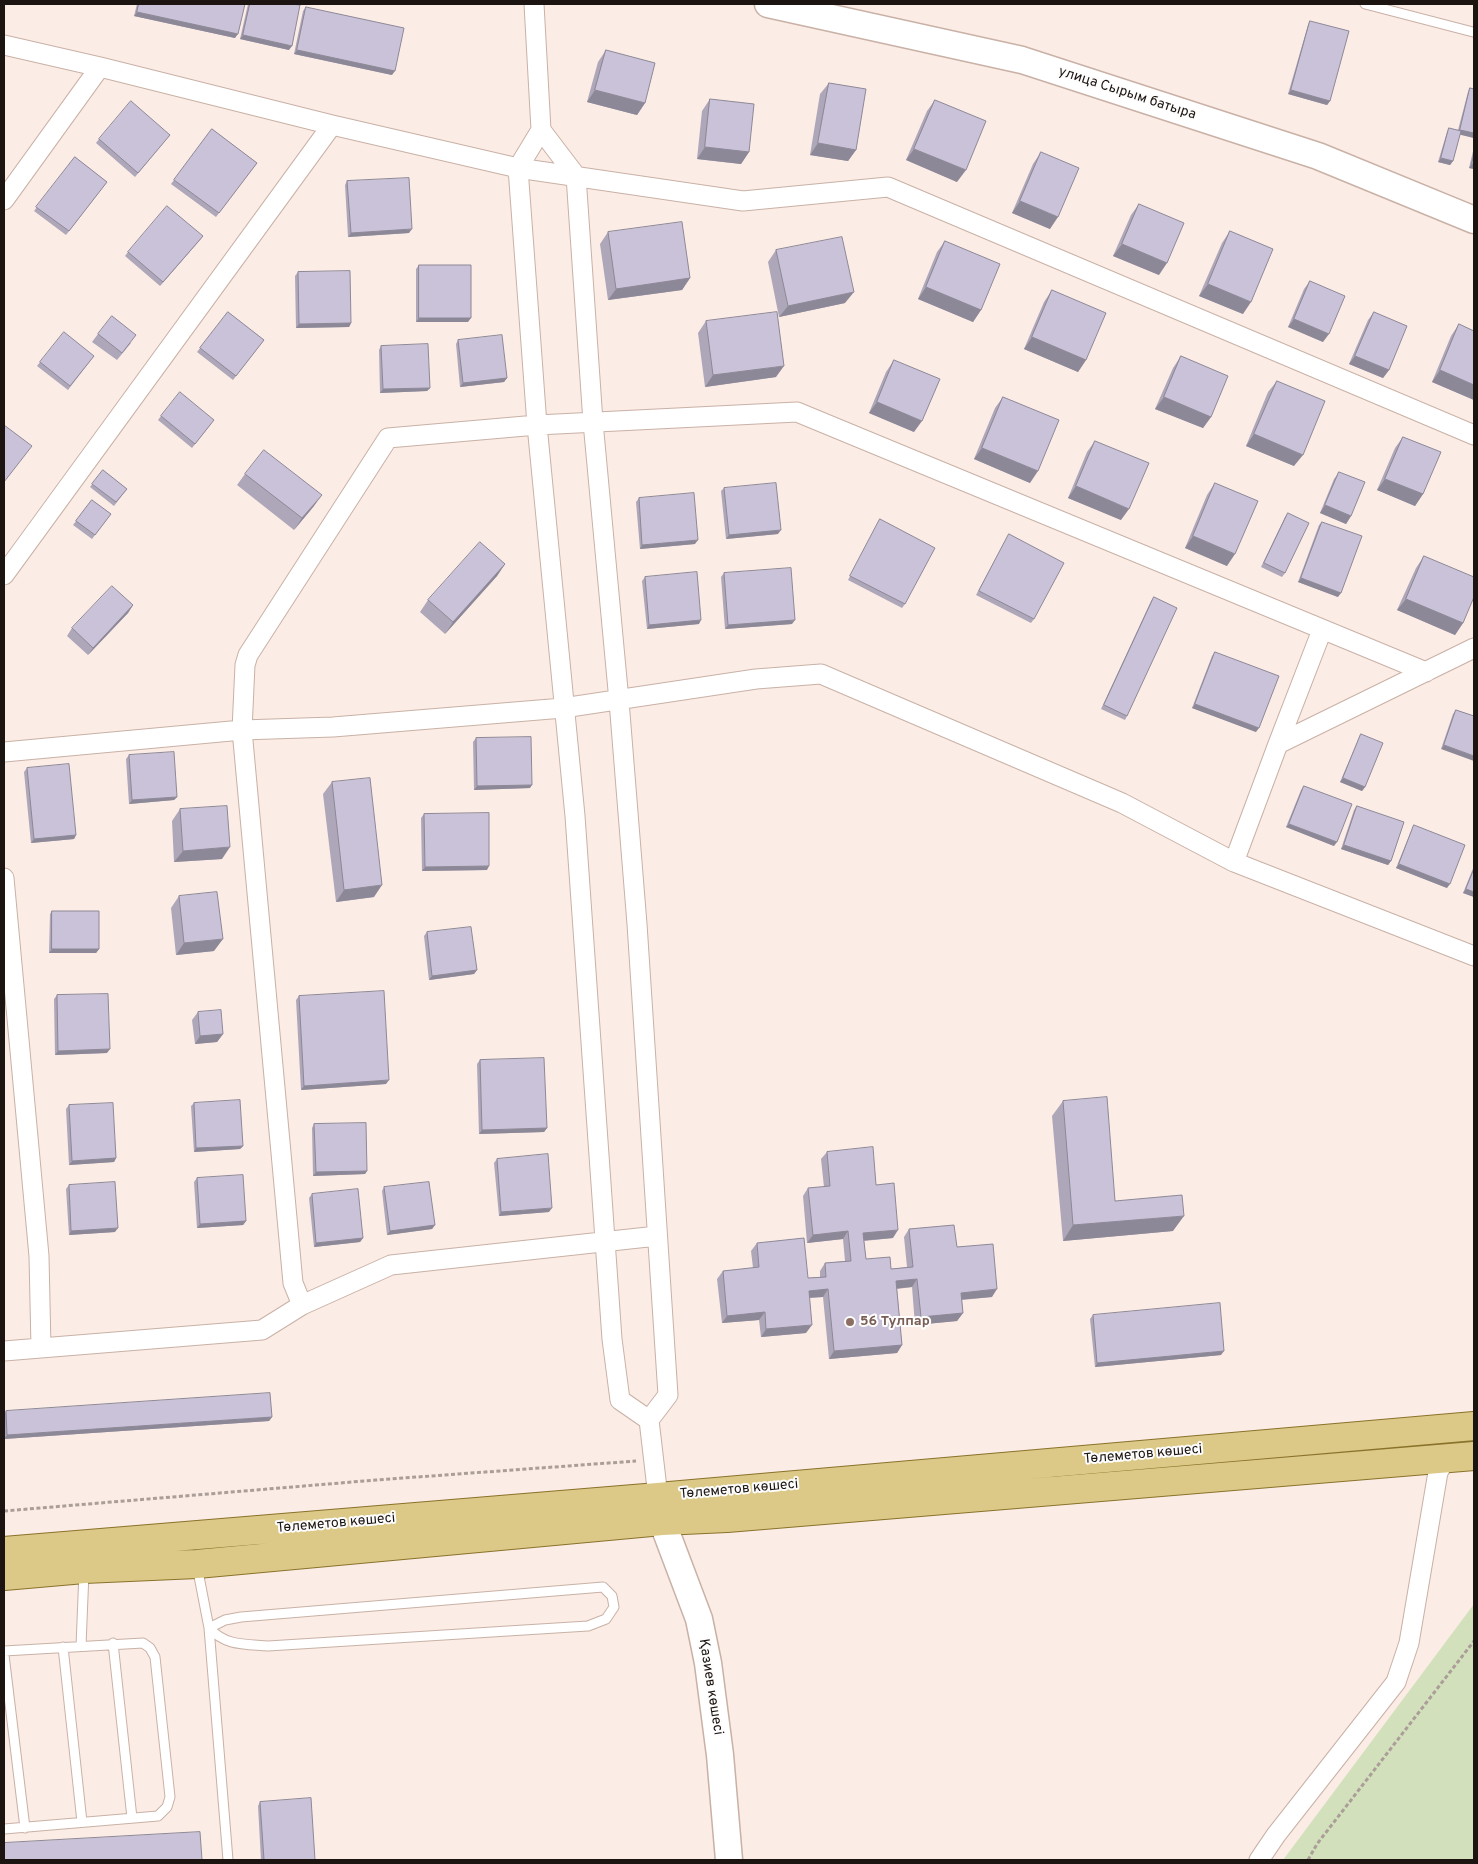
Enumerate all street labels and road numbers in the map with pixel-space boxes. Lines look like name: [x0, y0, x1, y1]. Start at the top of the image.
street label: улица Сырым батыра: [1056, 64, 1198, 124]
street label: Төлеметов көшесі: [1083, 1441, 1203, 1469]
street label: Төлеметов көшесі: [679, 1476, 799, 1504]
street label: Төлеметов көшесі: [276, 1510, 396, 1538]
street label: Қазиев көшесі: [694, 1638, 726, 1736]

